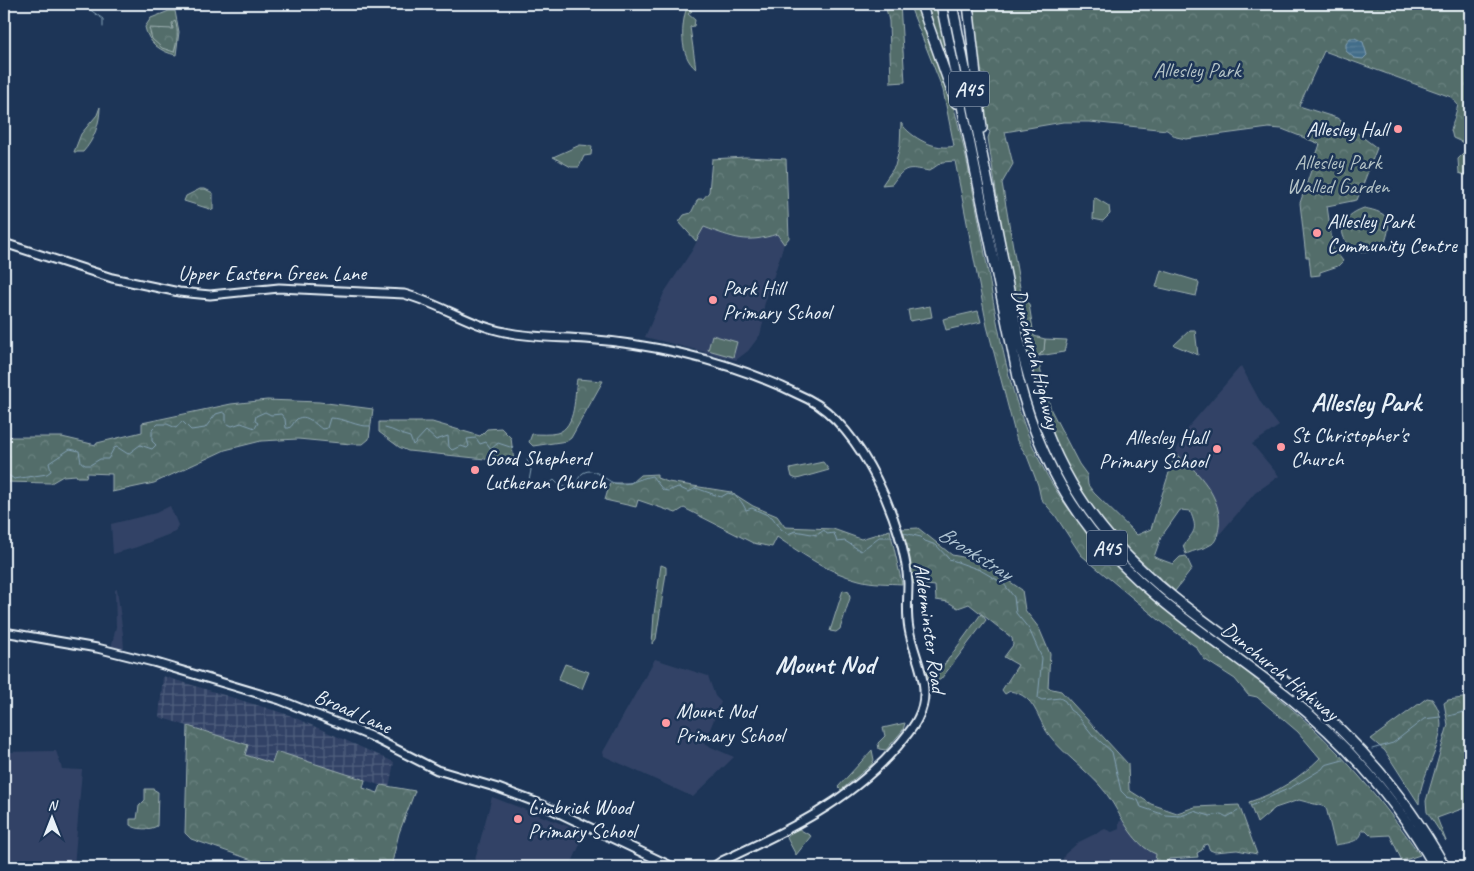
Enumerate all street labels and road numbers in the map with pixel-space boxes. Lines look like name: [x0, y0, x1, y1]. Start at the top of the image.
road number: A45: [949, 72, 989, 106]
street label: Upper Eastern Green Lane: [178, 260, 368, 286]
street label: Dunchurch Highway: [1006, 286, 1066, 433]
road number: A45: [1087, 530, 1127, 566]
street label: Alderminster Road: [908, 562, 952, 697]
street label: Dunchurch Highway: [1216, 616, 1345, 727]
street label: Broad Lane: [310, 683, 397, 740]

